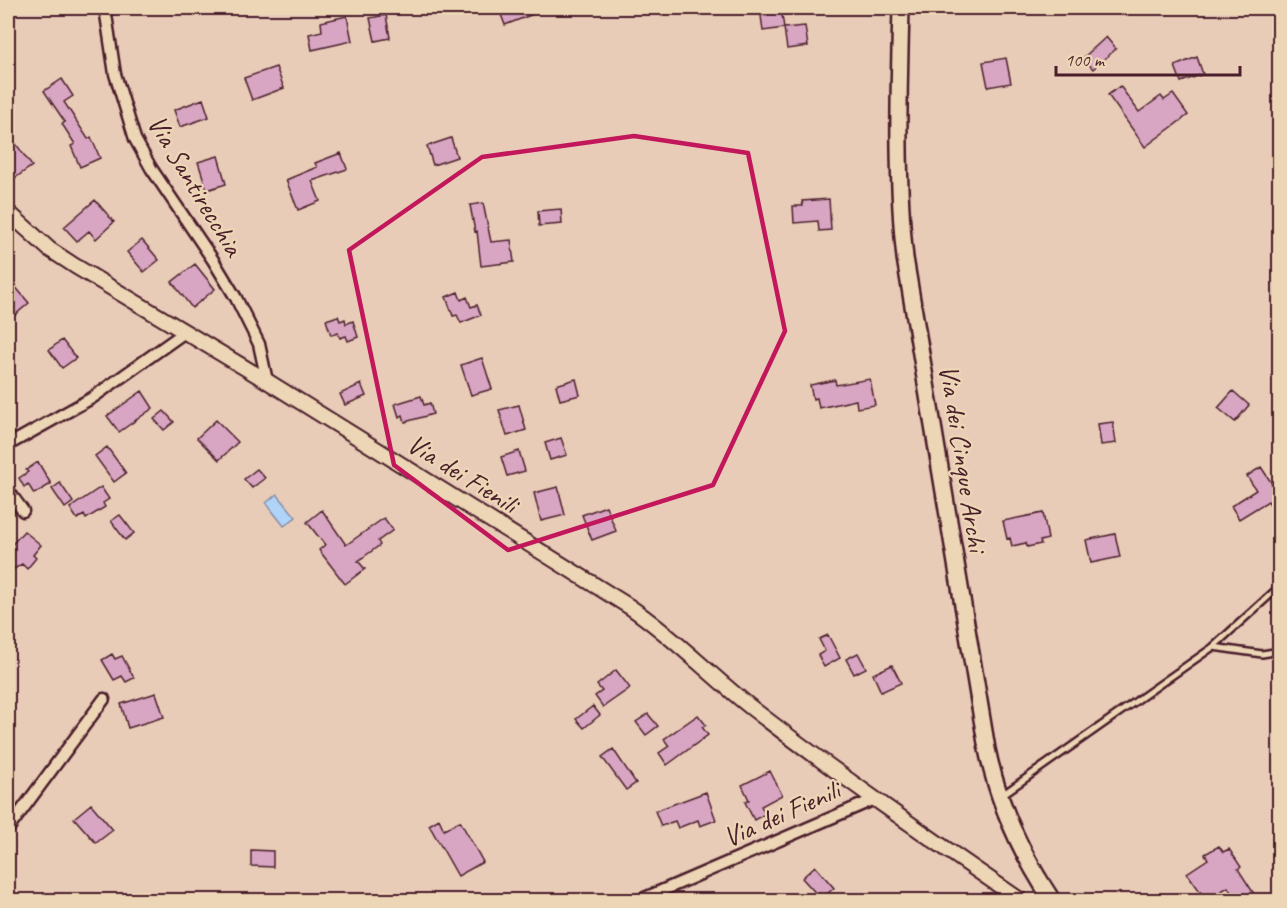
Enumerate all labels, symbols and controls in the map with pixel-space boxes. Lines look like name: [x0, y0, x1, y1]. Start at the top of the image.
scale bar: [1056, 39, 1240, 77]
text: 100 m: [1065, 49, 1106, 71]
street label: Via Santirecchia: [140, 108, 252, 264]
street label: Via dei Cinque Archi: [931, 362, 996, 558]
street label: Via dei Fienili: [401, 426, 528, 523]
street label: Via dei Fienili: [717, 771, 848, 855]

